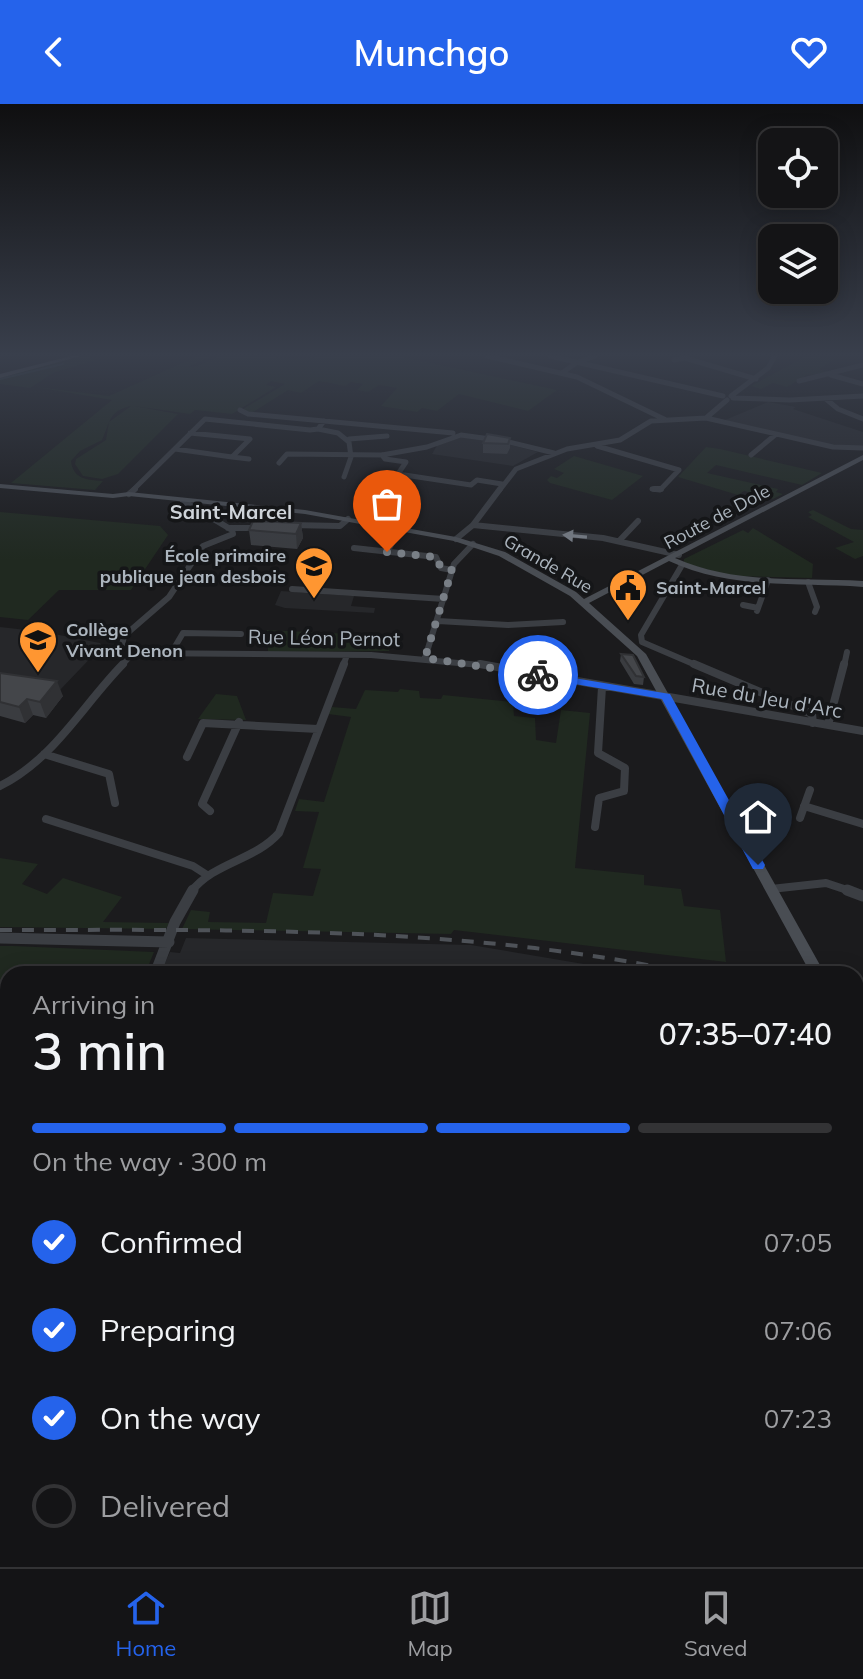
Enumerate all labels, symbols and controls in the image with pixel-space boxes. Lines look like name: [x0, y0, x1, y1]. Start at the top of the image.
icon: back: [32, 30, 76, 74]
text: Munchgo: [354, 30, 509, 75]
icon: heart: [787, 30, 831, 74]
map controls: [758, 128, 838, 304]
button: locate: [758, 128, 838, 208]
button: layers: [758, 224, 838, 304]
pin: [353, 470, 421, 552]
street label: Route de Dole: [660, 479, 774, 554]
icon: bag: [365, 482, 409, 526]
district label: Saint-Marcel: [170, 499, 292, 524]
street label: Grande Rue: [500, 529, 597, 598]
one-way arrow: [562, 529, 587, 542]
place label: École primaire publique jean desbois: [100, 544, 286, 588]
school or university icon: École primaire publique jean desbois: [293, 545, 335, 600]
public building icon: Saint-Marcel: [607, 567, 649, 622]
place label: Saint-Marcel: [656, 576, 766, 599]
place label: Collège Vivant Denon: [65, 618, 183, 662]
school or university icon: Collège Vivant Denon: [17, 619, 59, 674]
street label: Rue Léon Pernot: [248, 624, 400, 651]
courier: [498, 635, 578, 715]
icon: bike: [516, 653, 560, 697]
street label: Rue du Jeu d'Arc: [690, 672, 844, 723]
pin: [724, 783, 792, 865]
icon: home: [736, 795, 780, 839]
text: Arriving in: [32, 988, 155, 1021]
text: 07:35–07:40: [659, 1015, 832, 1053]
text: 3 min: [32, 1018, 167, 1083]
text: On the way · 300 m: [32, 1145, 267, 1178]
icon: check: [32, 1220, 76, 1264]
text: Confirmed: [100, 1223, 243, 1261]
text: 07:05: [764, 1226, 832, 1259]
icon: check: [32, 1308, 76, 1352]
text: Preparing: [100, 1311, 236, 1349]
text: 07:06: [764, 1314, 832, 1347]
icon: check: [32, 1396, 76, 1440]
text: On the way: [100, 1399, 260, 1437]
text: 07:23: [764, 1402, 832, 1435]
text: Delivered: [100, 1487, 230, 1525]
tab: Home: [116, 1586, 176, 1662]
tab: Map: [407, 1586, 453, 1662]
tab: Saved: [684, 1586, 747, 1662]

